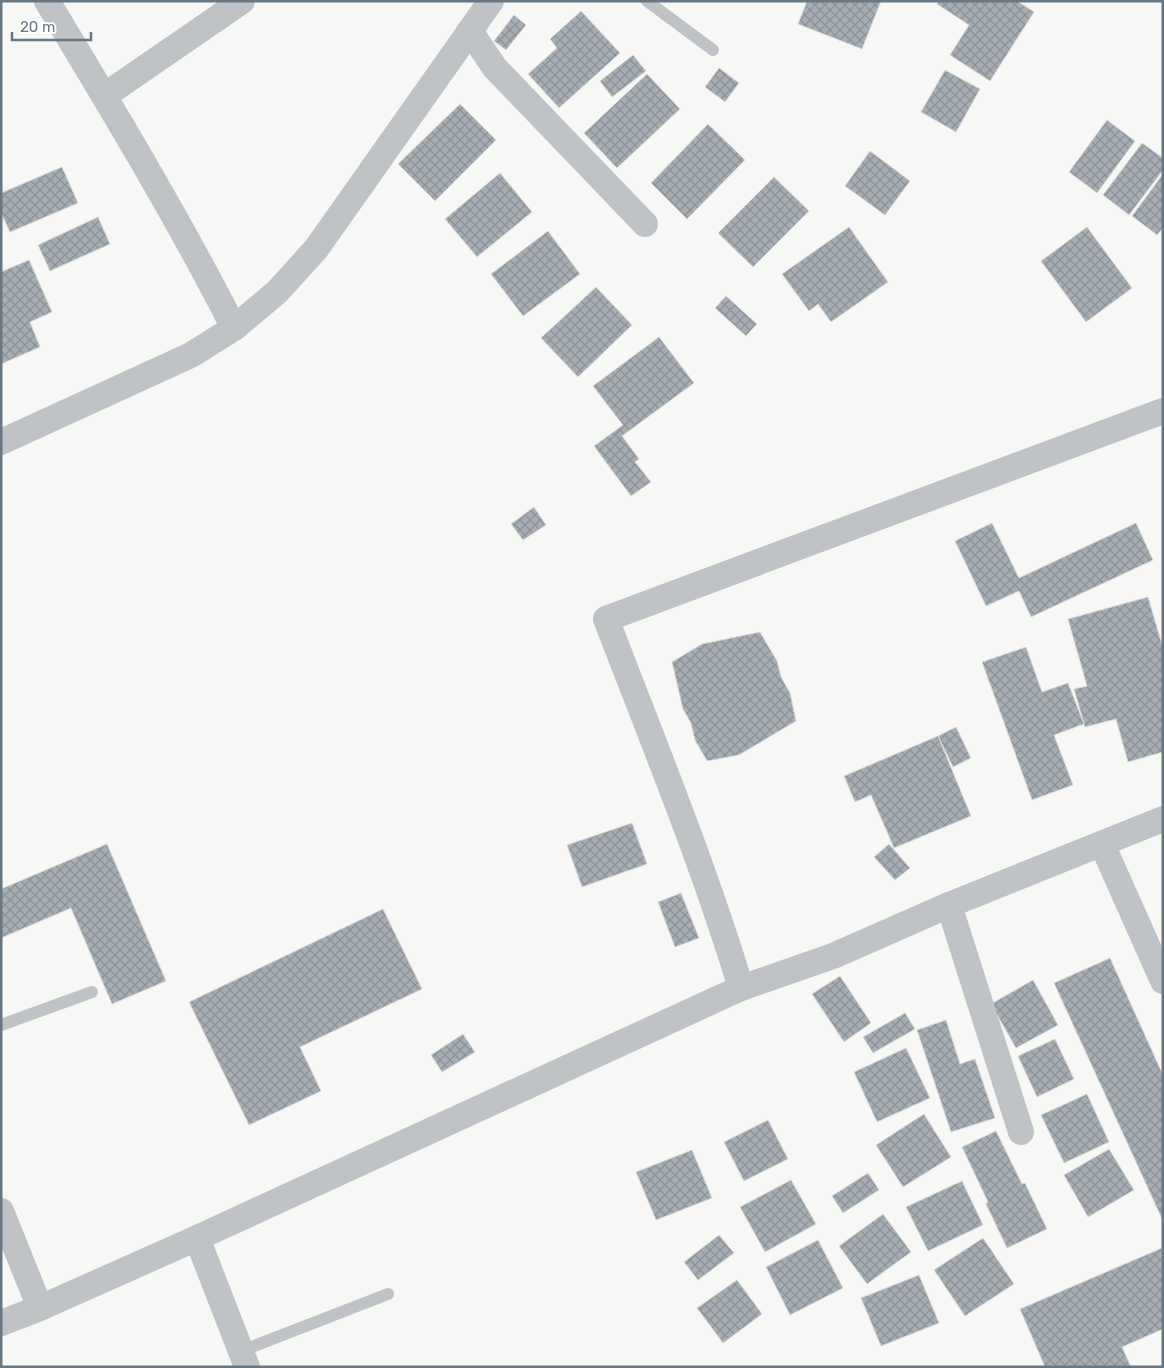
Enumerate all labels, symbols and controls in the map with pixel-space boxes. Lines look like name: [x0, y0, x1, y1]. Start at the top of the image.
scale bar: [12, 10, 91, 42]
text: 20 m: [20, 18, 55, 36]

